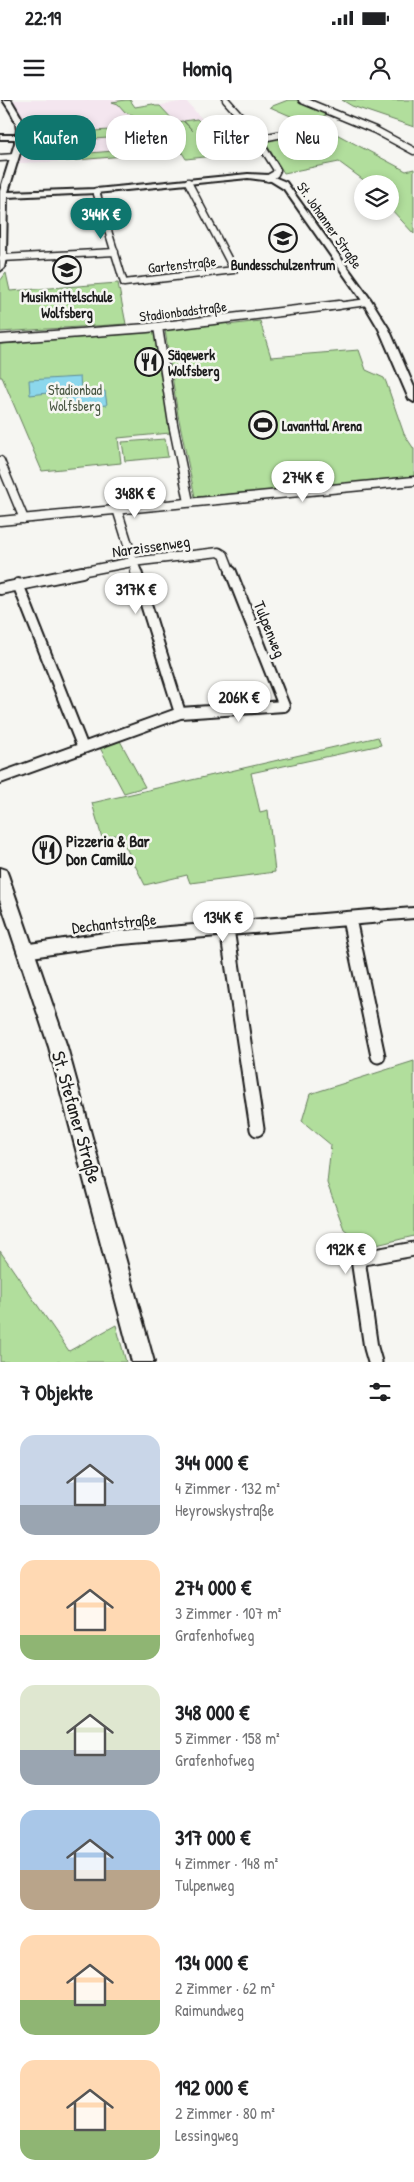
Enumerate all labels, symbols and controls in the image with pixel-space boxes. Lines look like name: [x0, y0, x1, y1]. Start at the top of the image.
text: 22:19: [25, 5, 61, 31]
text: Homiq: [182, 53, 232, 83]
icon: menu: [20, 54, 48, 82]
icon: person: [366, 54, 394, 82]
chip: Kaufen: [15, 115, 96, 160]
chip: Mieten: [106, 115, 186, 160]
chip: Filter: [196, 115, 268, 160]
chip: Neu: [278, 115, 338, 160]
map controls: [354, 175, 399, 220]
button: layers: [354, 175, 399, 220]
street label: St. Johanner Straße: [292, 178, 367, 273]
pin: 344K €: [60, 198, 142, 240]
text: 344K €: [82, 203, 120, 225]
school or university icon: Bundesschulzentrum: [268, 223, 298, 253]
street label: Gartenstraße: [147, 251, 218, 278]
school or university icon: Musikmittelschule Wolfsberg: [52, 255, 82, 285]
place label: Bundesschulzentrum: [231, 255, 336, 274]
place label: Musikmittelschule Wolfsberg: [21, 287, 113, 324]
street label: Stadionbadstraße: [138, 296, 228, 327]
place label: Sägewerk Wolfsberg: [168, 345, 219, 382]
restaurant icon: Sägewerk Wolfsberg: [134, 347, 164, 377]
park label: Stadionbad Wolfsberg: [48, 380, 103, 416]
sports icon: Lavanttal Arena: [248, 410, 278, 440]
place label: Lavanttal Arena: [282, 416, 362, 435]
pin: 274K €: [262, 460, 344, 503]
text: 274K €: [282, 466, 324, 488]
pin: 348K €: [94, 476, 176, 519]
text: 348K €: [115, 482, 155, 504]
street label: Narzissenweg: [111, 530, 191, 562]
pin: 317K €: [95, 572, 177, 615]
text: 317K €: [116, 578, 156, 600]
street label: Tulpenweg: [249, 597, 291, 661]
pin: 206K €: [198, 680, 280, 723]
text: 206K €: [219, 686, 259, 708]
place label: Pizzeria & Bar Don Camillo: [66, 830, 151, 870]
restaurant icon: Pizzeria & Bar Don Camillo: [32, 835, 62, 865]
pin: 134K €: [182, 900, 264, 943]
text: 134K €: [204, 906, 242, 928]
street label: Dechantstraße: [71, 908, 158, 938]
street label: St. Stefaner Straße: [46, 1048, 108, 1186]
pin: 192K €: [305, 1232, 387, 1275]
text: 192K €: [327, 1238, 365, 1260]
text: 7 Objekte: [20, 1378, 93, 1407]
icon: filters: [366, 1378, 394, 1406]
text: 344 000 €: [175, 1448, 248, 1477]
icon: home: [60, 1455, 120, 1515]
text: 4 Zimmer · 132 m²: [175, 1477, 280, 1499]
text: Heyrowskystraße: [175, 1499, 274, 1521]
text: 274 000 €: [175, 1573, 251, 1602]
icon: home: [60, 1580, 120, 1640]
text: 3 Zimmer · 107 m²: [175, 1602, 282, 1624]
text: Grafenhofweg: [175, 1624, 254, 1646]
text: 348 000 €: [175, 1698, 249, 1727]
icon: home: [60, 1705, 120, 1765]
text: 5 Zimmer · 158 m²: [175, 1727, 280, 1749]
text: Grafenhofweg: [175, 1749, 254, 1771]
text: 317 000 €: [175, 1823, 250, 1852]
icon: home: [60, 1830, 120, 1890]
text: 4 Zimmer · 148 m²: [175, 1852, 278, 1874]
text: Tulpenweg: [175, 1874, 235, 1896]
text: 134 000 €: [175, 1948, 248, 1977]
icon: home: [60, 1955, 120, 2015]
text: 2 Zimmer · 62 m²: [175, 1977, 275, 1999]
text: Raimundweg: [175, 1999, 244, 2021]
text: 192 000 €: [175, 2073, 248, 2102]
icon: home: [60, 2080, 120, 2140]
text: 2 Zimmer · 80 m²: [175, 2102, 275, 2124]
text: Lessingweg: [175, 2124, 238, 2146]

